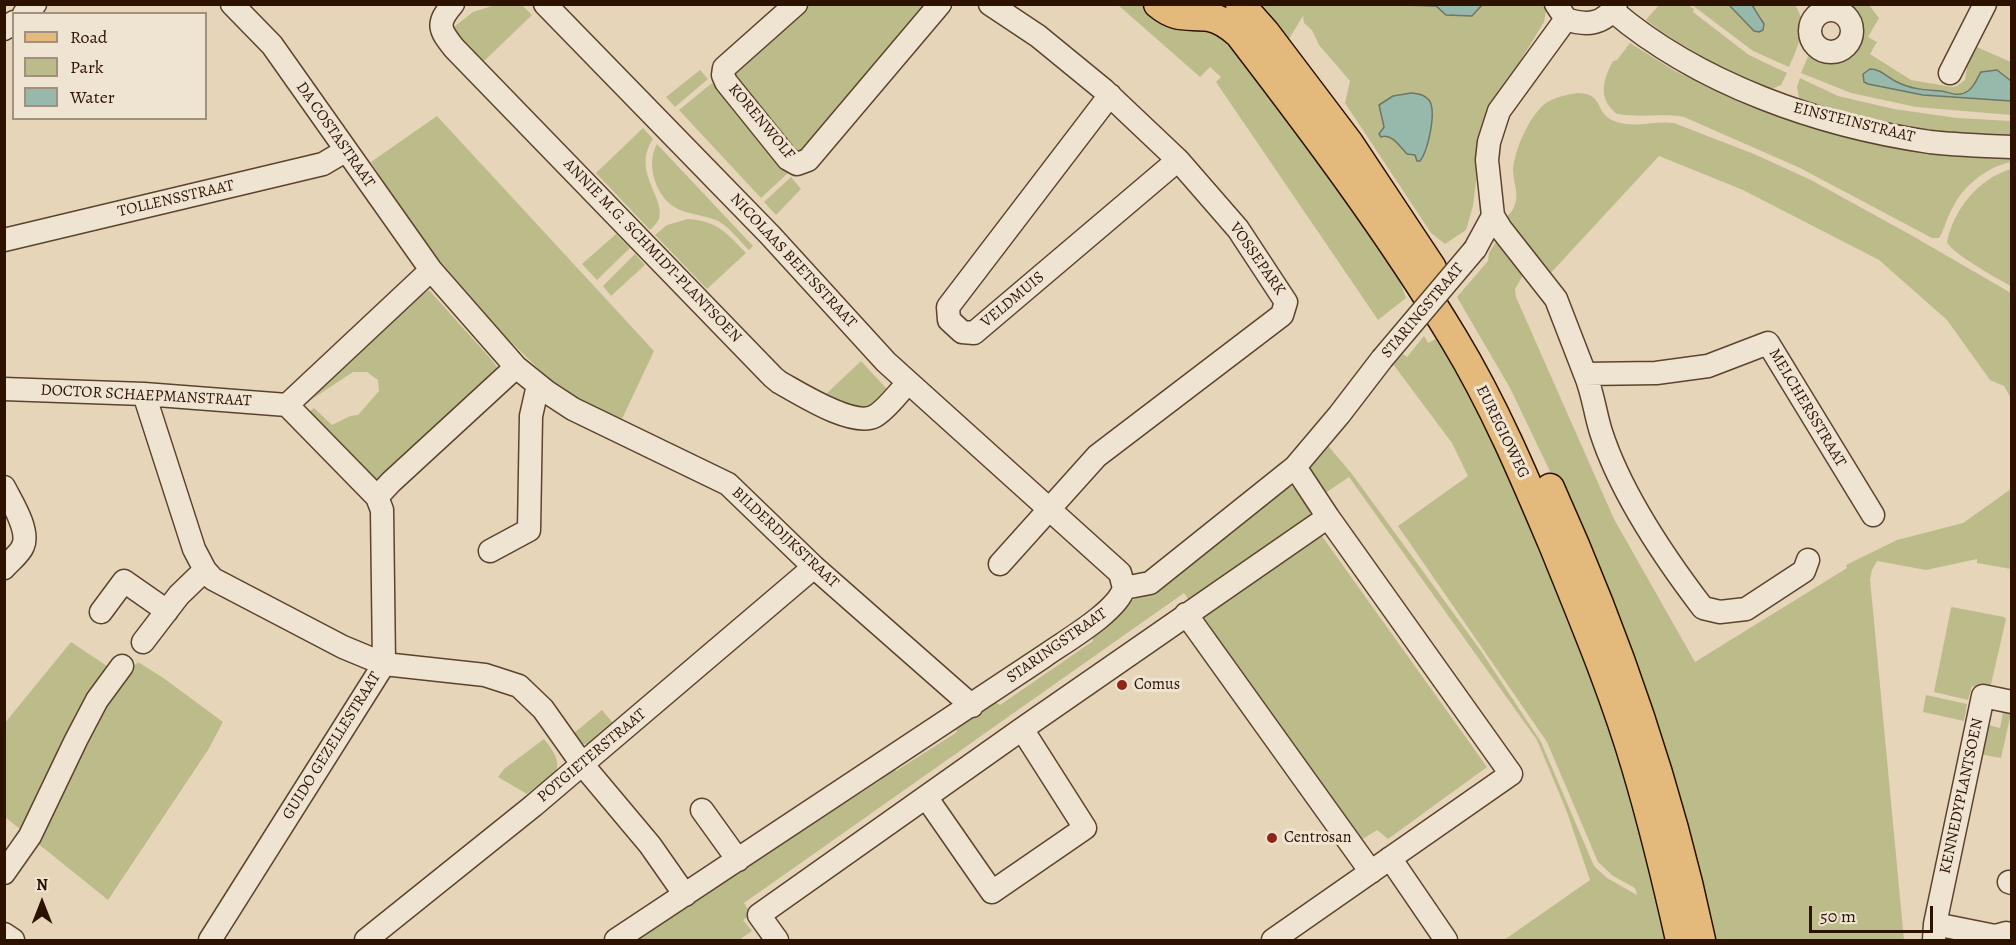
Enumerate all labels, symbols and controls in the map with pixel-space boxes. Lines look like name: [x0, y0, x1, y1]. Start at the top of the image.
legend: [12, 12, 207, 120]
text: Road: [70, 25, 107, 49]
text: Park: [70, 55, 104, 79]
street label: DA COSTASTRAAT: [291, 78, 379, 192]
street label: KORENWOLF: [724, 80, 798, 164]
text: Water: [70, 85, 115, 109]
street label: EINSTEINSTRAAT: [1791, 99, 1917, 147]
street label: ANNIE M.G. SCHMIDT-PLANTSOEN: [559, 155, 745, 347]
street label: TOLLENSSTRAAT: [116, 176, 236, 222]
street label: NICOLAAS BEETSSTRAAT: [726, 190, 860, 332]
street label: VOSSEPARK: [1225, 219, 1289, 299]
street label: STARINGSTRAAT: [1378, 260, 1468, 362]
street label: VELDMUIS: [977, 268, 1049, 332]
street label: MELCHERSSTRAAT: [1764, 345, 1850, 471]
street label: DOCTOR SCHAEPMANSTRAAT: [40, 381, 252, 411]
street label: EUREGIOWEG: [1471, 382, 1533, 482]
street label: BILDERDIJKSTRAAT: [727, 483, 843, 593]
street label: STARINGSTRAAT: [1003, 604, 1111, 688]
street label: GUIDO GEZELLESTRAAT: [279, 669, 385, 823]
place label: Comus: [1134, 675, 1180, 695]
marker: Comus: [1115, 678, 1129, 692]
street label: POTGIETERSTRAAT: [534, 705, 650, 807]
street label: KENNEDYPLANTSOEN: [1936, 716, 1988, 876]
place label: Centrosan: [1284, 828, 1352, 848]
marker: Centrosan: [1265, 831, 1279, 845]
north arrow: [12, 873, 72, 933]
text: N: [36, 874, 48, 896]
scale bar: [1812, 894, 1936, 932]
text: 50 m: [1820, 904, 1856, 928]

